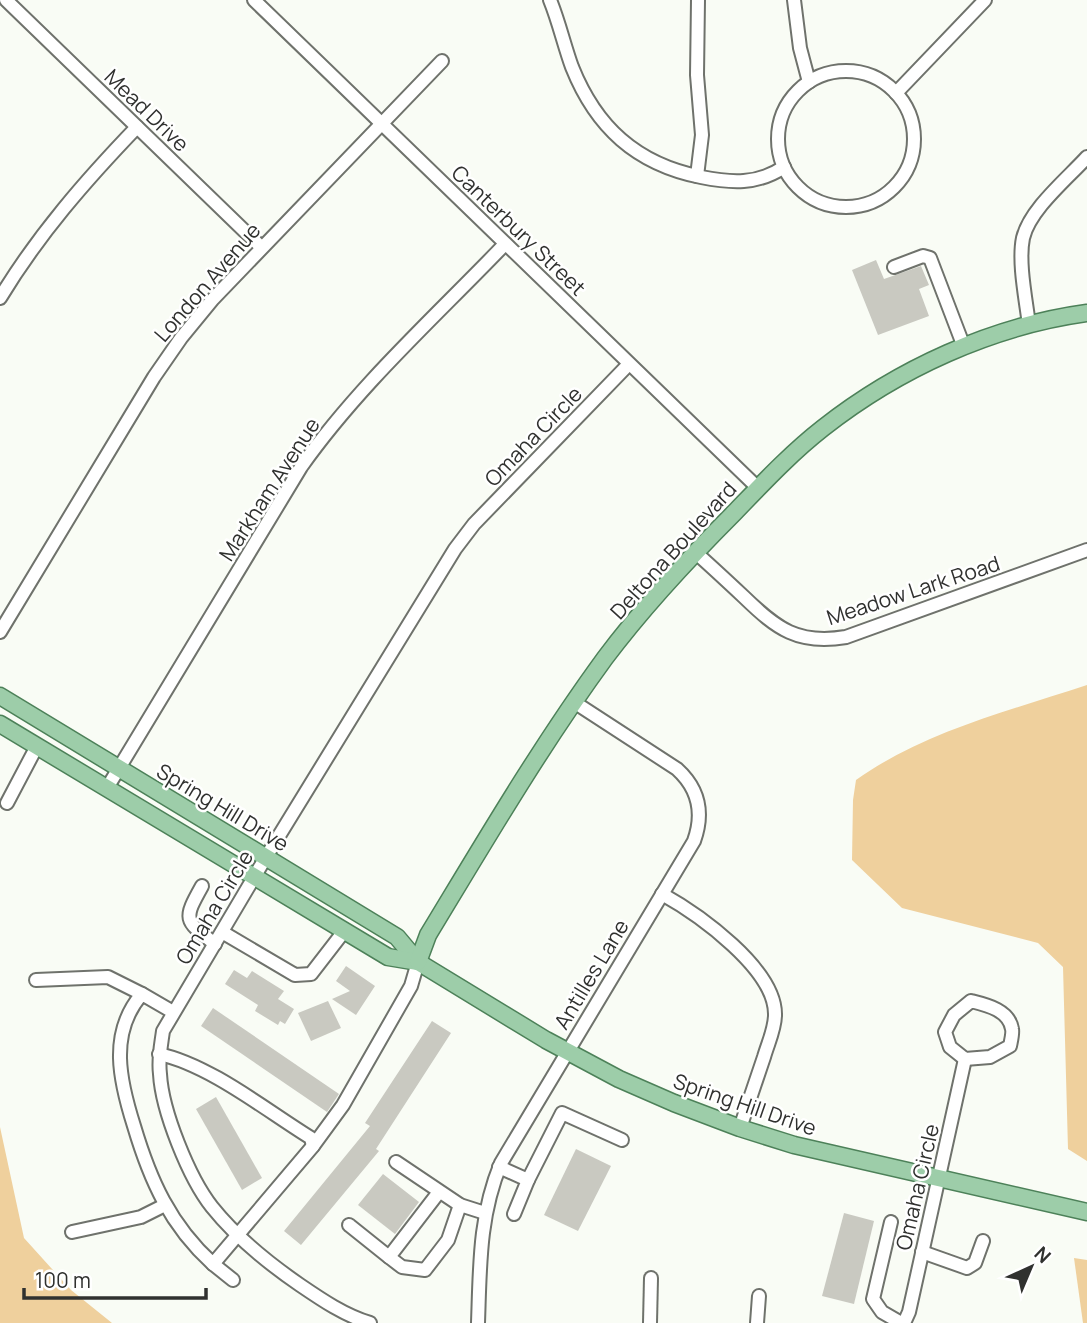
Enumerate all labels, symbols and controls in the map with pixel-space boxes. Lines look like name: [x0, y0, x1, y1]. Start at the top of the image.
street label: Mead Drive: [99, 63, 195, 157]
street label: Canterbury Street: [446, 159, 592, 301]
street label: London Avenue: [148, 217, 266, 347]
street label: Omaha Circle: [478, 380, 588, 492]
street label: Markham Avenue: [212, 412, 326, 566]
street label: Deltona Boulevard: [604, 475, 742, 625]
street label: Meadow Lark Road: [823, 549, 1003, 631]
street label: Spring Hill Drive: [152, 757, 294, 857]
street label: Omaha Circle: [169, 845, 259, 969]
street label: Antilles Lane: [547, 914, 635, 1034]
street label: Spring Hill Drive: [670, 1066, 820, 1142]
street label: Omaha Circle: [889, 1121, 945, 1253]
north arrow: [996, 1232, 1066, 1302]
text: N: [1029, 1241, 1057, 1269]
scale bar: [24, 1256, 206, 1300]
text: 100 m: [35, 1266, 91, 1294]

